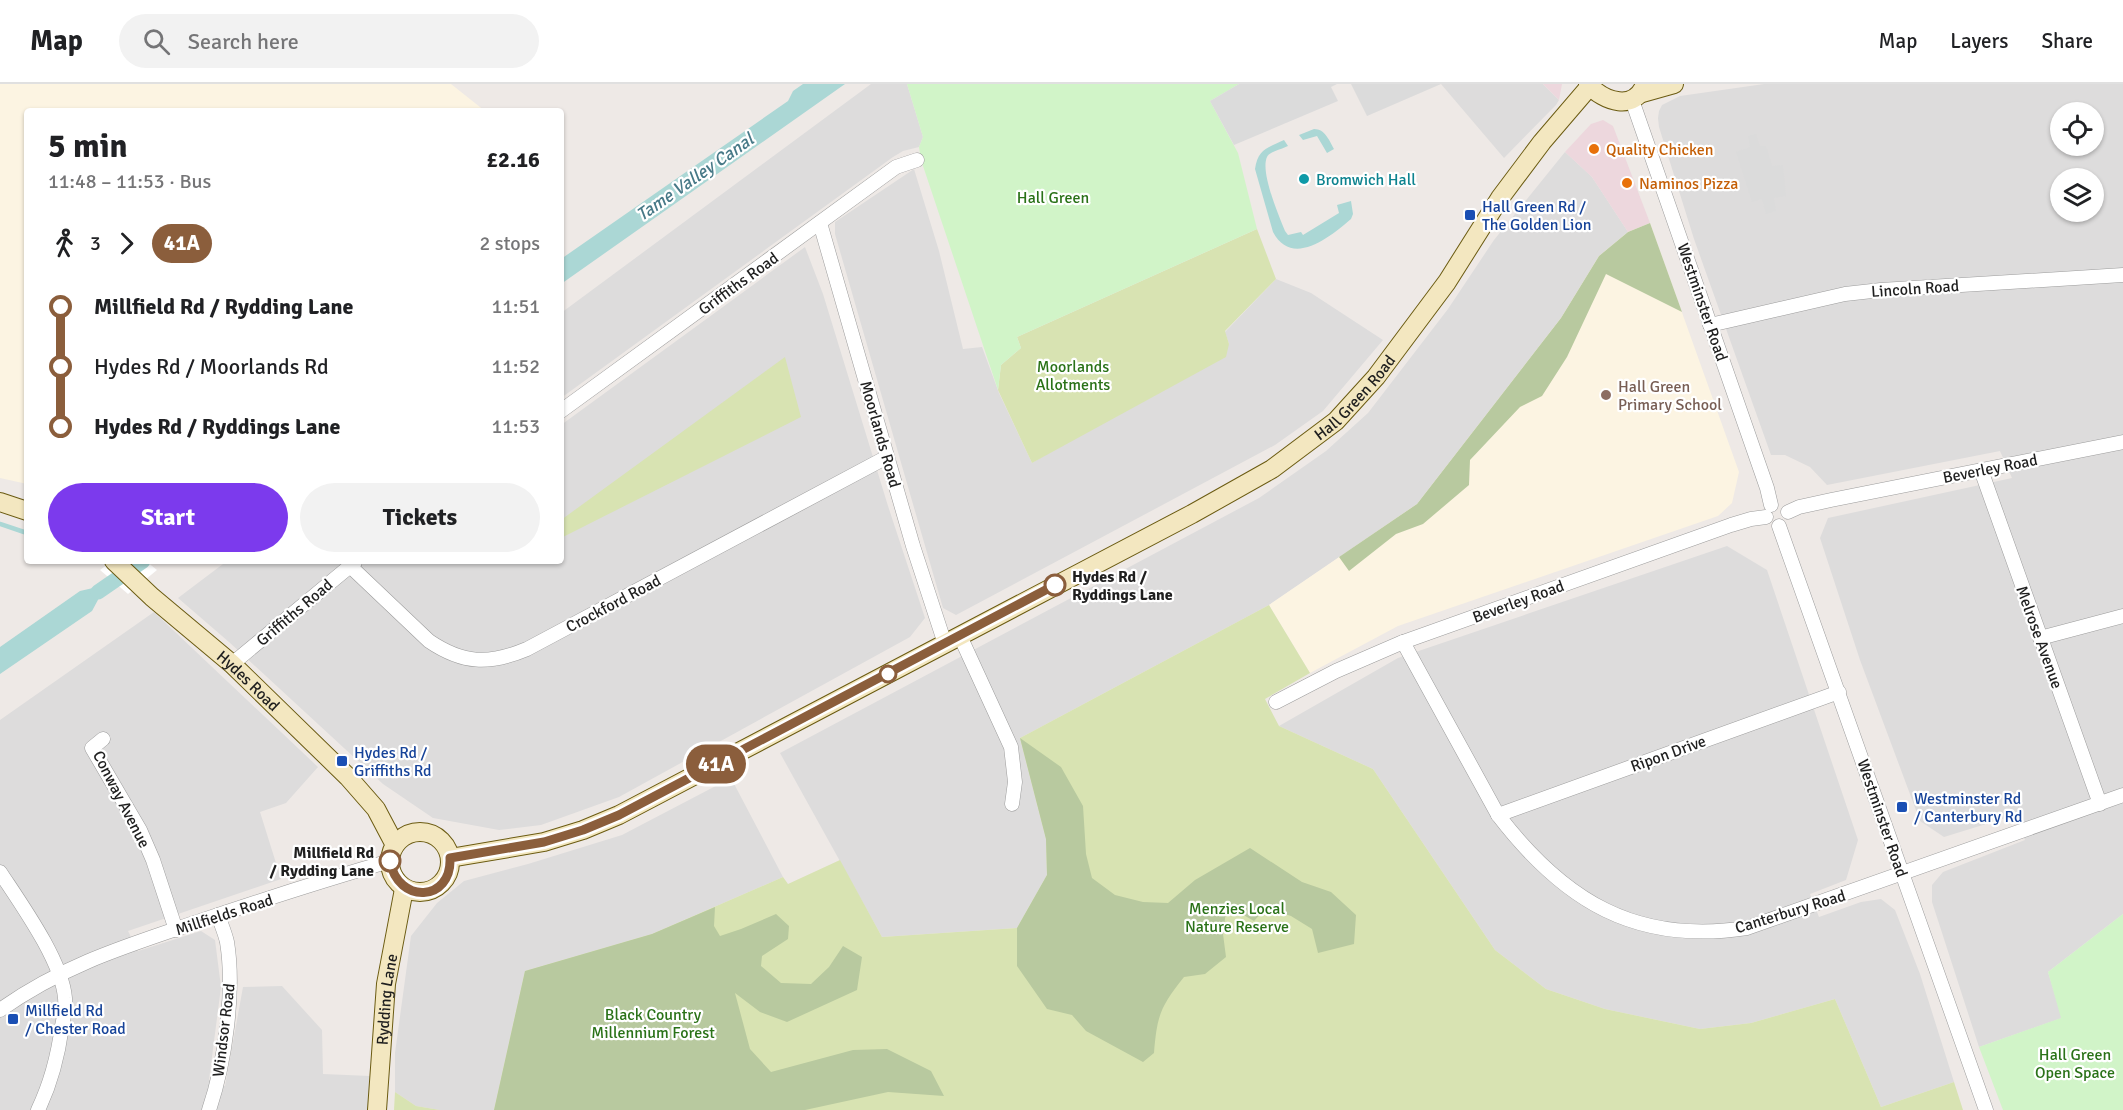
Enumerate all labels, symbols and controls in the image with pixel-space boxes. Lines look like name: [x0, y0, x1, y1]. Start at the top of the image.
search box: [119, 14, 539, 68]
text: Map: [30, 24, 83, 58]
icon: search: [140, 25, 173, 58]
text: Search here: [188, 28, 299, 55]
text: Map: [1879, 28, 1917, 54]
text: Layers: [1950, 28, 2008, 54]
text: Share: [2041, 28, 2093, 54]
map controls: [2050, 102, 2104, 222]
button: locate: [2050, 102, 2104, 156]
text: 5 min: [48, 126, 128, 167]
water label: Tame Valley Canal: [632, 127, 759, 226]
place label: Quality Chicken: [1606, 140, 1714, 160]
marker: Quality Chicken: [1587, 142, 1601, 156]
text: £2.16: [486, 146, 540, 173]
button: layers: [2050, 168, 2104, 222]
text: 11:48 – 11:53 · Bus: [48, 169, 211, 194]
place label: Bromwich Hall: [1316, 170, 1416, 190]
marker: Bromwich Hall: [1297, 172, 1311, 186]
place label: Naminos Pizza: [1639, 174, 1738, 194]
marker: Naminos Pizza: [1620, 176, 1634, 190]
park label: Hall Green: [1017, 188, 1089, 208]
place label: Hall Green Rd / The Golden Lion: [1482, 197, 1592, 235]
marker: Hall Green Rd / The Golden Lion: [1463, 208, 1477, 222]
icon: walk: [48, 227, 81, 260]
icon: forward: [110, 227, 143, 260]
text: 41A: [164, 230, 200, 256]
text: 3: [90, 231, 101, 256]
text: 2 stops: [479, 231, 540, 256]
street label: Westminster Road: [1672, 241, 1732, 364]
street label: Griffiths Road: [695, 248, 782, 319]
street label: Lincoln Road: [1870, 276, 1960, 302]
text: Millfield Rd / Rydding Lane: [94, 293, 353, 320]
text: 11:51: [491, 294, 540, 319]
street label: Hall Green Road: [1310, 351, 1400, 445]
text: Hydes Rd / Moorlands Rd: [94, 353, 329, 380]
text: 11:52: [491, 354, 540, 379]
park label: Moorlands Allotments: [1036, 357, 1110, 395]
place label: Hall Green Primary School: [1618, 377, 1722, 415]
street label: Moorlands Road: [855, 379, 905, 490]
marker: Hall Green Primary School: [1599, 388, 1613, 402]
text: Hydes Rd / Ryddings Lane: [94, 413, 340, 440]
text: 11:53: [491, 414, 540, 439]
street label: Beverley Road: [1941, 450, 2039, 488]
button: Start: [48, 483, 288, 552]
button: Tickets: [300, 483, 540, 552]
place label: Hydes Rd / Ryddings Lane: [1072, 567, 1173, 605]
street label: Crockford Road: [563, 570, 664, 637]
marker: Hydes Rd / Ryddings Lane: [1044, 574, 1066, 596]
street label: Griffiths Road: [252, 575, 337, 651]
street label: Beverley Road: [1470, 576, 1567, 628]
street label: Melrose Avenue: [2011, 583, 2067, 692]
street label: Hydes Road: [212, 647, 283, 716]
unlabelled marker: [879, 665, 897, 683]
street label: Ripon Drive: [1628, 731, 1709, 777]
place label: Hydes Rd / Griffiths Rd: [354, 743, 432, 781]
line badge: 41A: [682, 744, 750, 784]
street label: Conway Avenue: [88, 747, 154, 852]
text: 41A: [698, 751, 734, 777]
marker: Hydes Rd / Griffiths Rd: [335, 754, 349, 768]
street label: Westminster Road: [1852, 757, 1912, 880]
place label: Westminster Rd / Canterbury Rd: [1914, 789, 2022, 827]
marker: Westminster Rd / Canterbury Rd: [1895, 800, 1909, 814]
place label: Millfield Rd / Rydding Lane: [270, 843, 374, 881]
marker: Millfield Rd / Rydding Lane: [379, 850, 401, 872]
street label: Canterbury Road: [1733, 886, 1848, 938]
street label: Millfields Road: [173, 890, 276, 940]
park label: Menzies Local Nature Reserve: [1185, 899, 1289, 937]
street label: Rydding Lane: [373, 952, 403, 1046]
street label: Windsor Road: [208, 982, 240, 1078]
place label: Millfield Rd / Chester Road: [25, 1001, 126, 1039]
park label: Black Country Millennium Forest: [591, 1005, 715, 1043]
marker: Millfield Rd / Chester Road: [6, 1012, 20, 1026]
park label: Hall Green Open Space: [2035, 1045, 2115, 1083]

